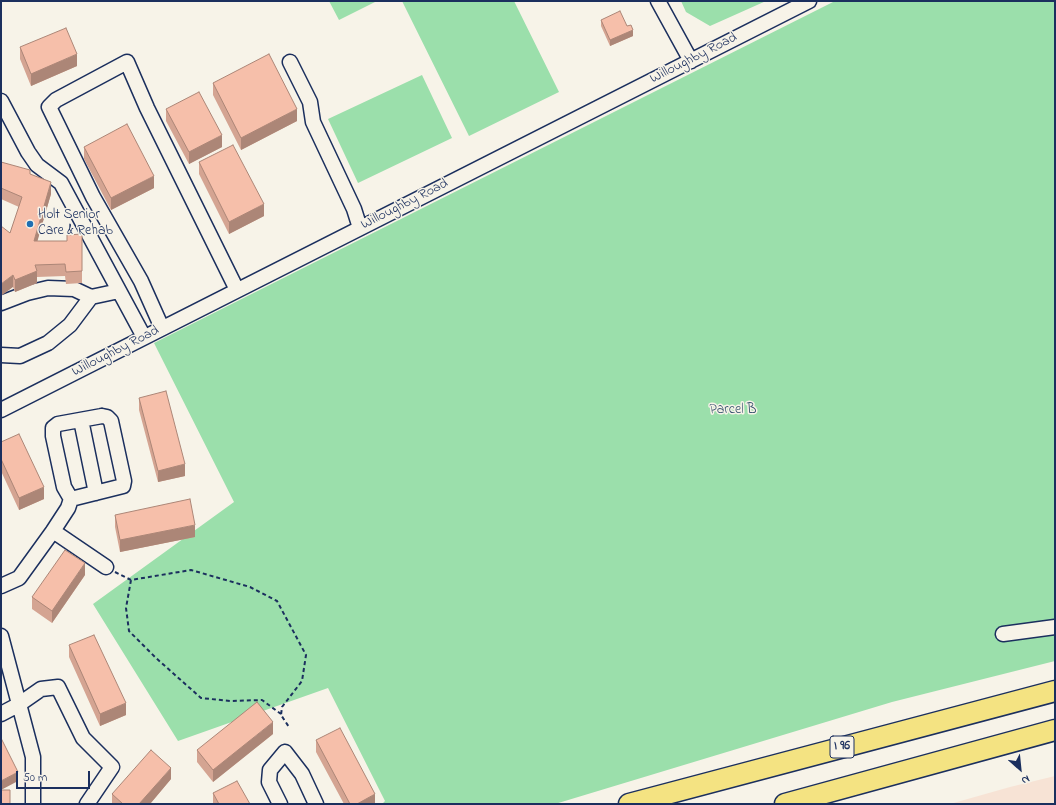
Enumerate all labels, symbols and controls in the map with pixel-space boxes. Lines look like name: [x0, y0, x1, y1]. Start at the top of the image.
street label: Willoughby Road: [648, 30, 740, 88]
street label: Willoughby Road: [359, 176, 451, 234]
place label: Holt Senior Care & Rehab: [38, 208, 113, 240]
marker: Holt Senior Care & Rehab: [25, 219, 35, 229]
street label: Willoughby Road: [70, 323, 162, 381]
park label: Parcel B: [710, 403, 756, 419]
road number: I 96: [830, 736, 854, 758]
north arrow: [1000, 749, 1040, 789]
scale bar: [18, 763, 92, 789]
text: 50 m: [23, 769, 47, 787]
text: N: [1019, 771, 1032, 789]

